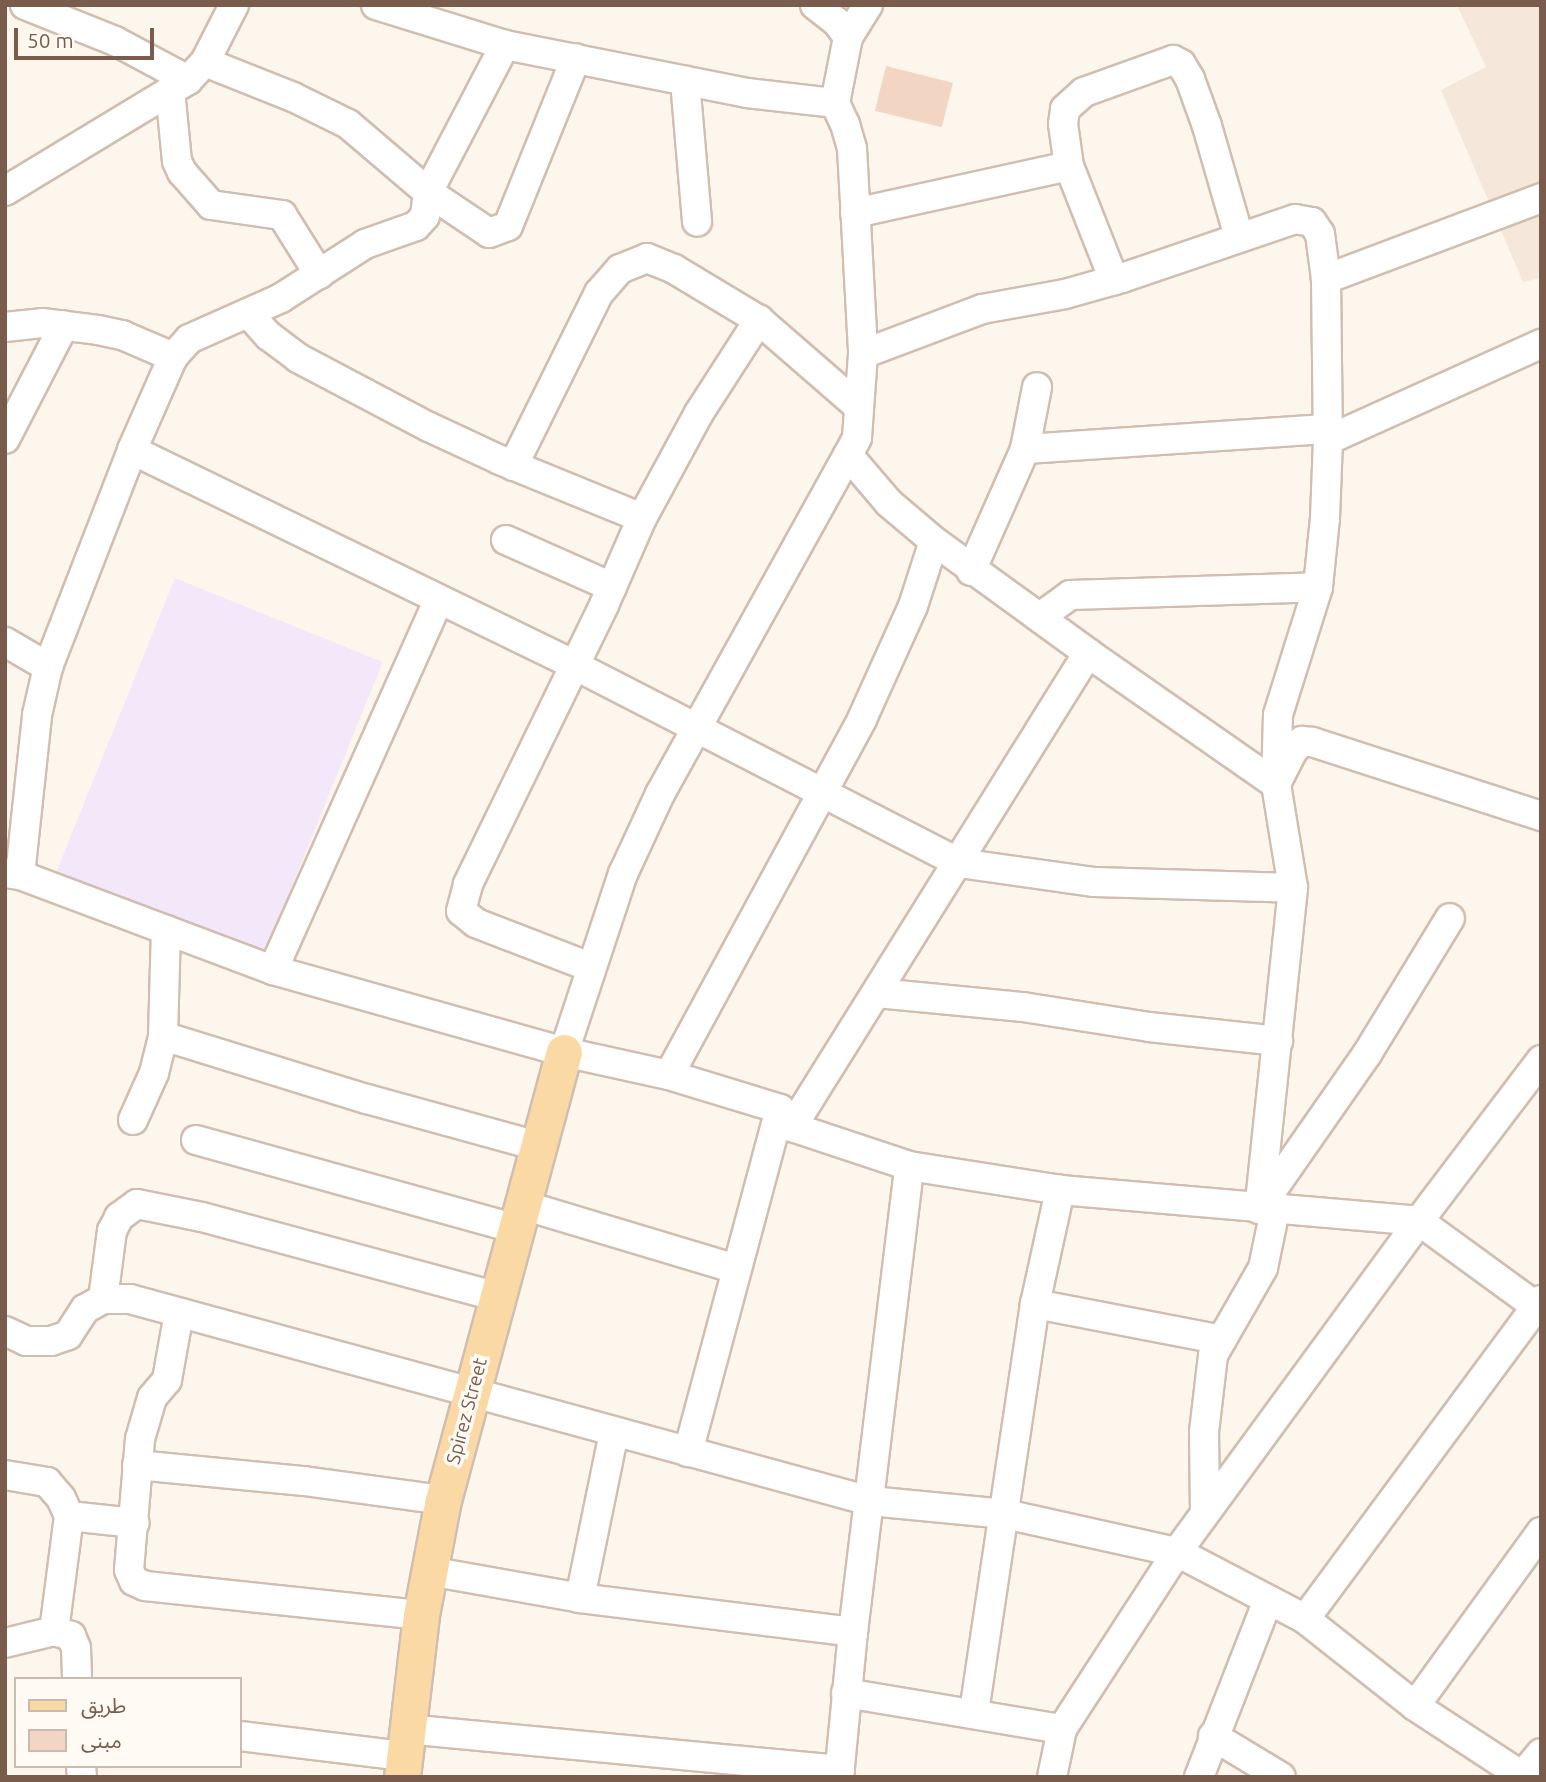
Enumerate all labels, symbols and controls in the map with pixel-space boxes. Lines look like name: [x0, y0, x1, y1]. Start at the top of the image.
scale bar: [18, 14, 158, 58]
text: 50 m: [27, 28, 74, 52]
street label: Spirez Street: [442, 1355, 492, 1467]
legend: [14, 1677, 242, 1768]
text: طريق: [81, 1693, 126, 1717]
text: مبنى: [81, 1728, 122, 1752]

